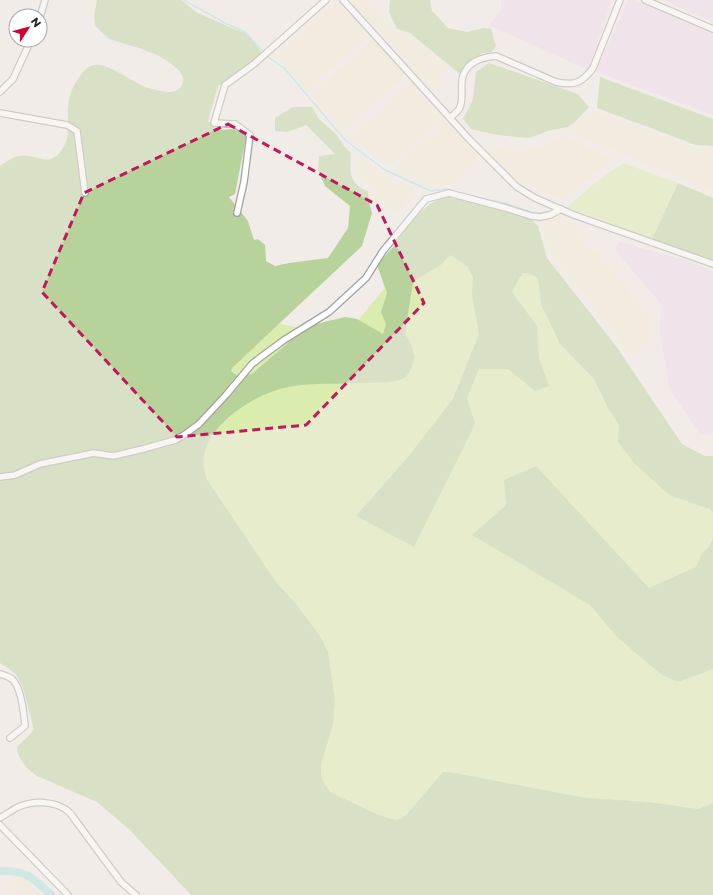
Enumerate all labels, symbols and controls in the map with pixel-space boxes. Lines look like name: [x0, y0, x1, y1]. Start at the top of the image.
north arrow: [8, 8, 48, 48]
text: N: [28, 14, 44, 30]

